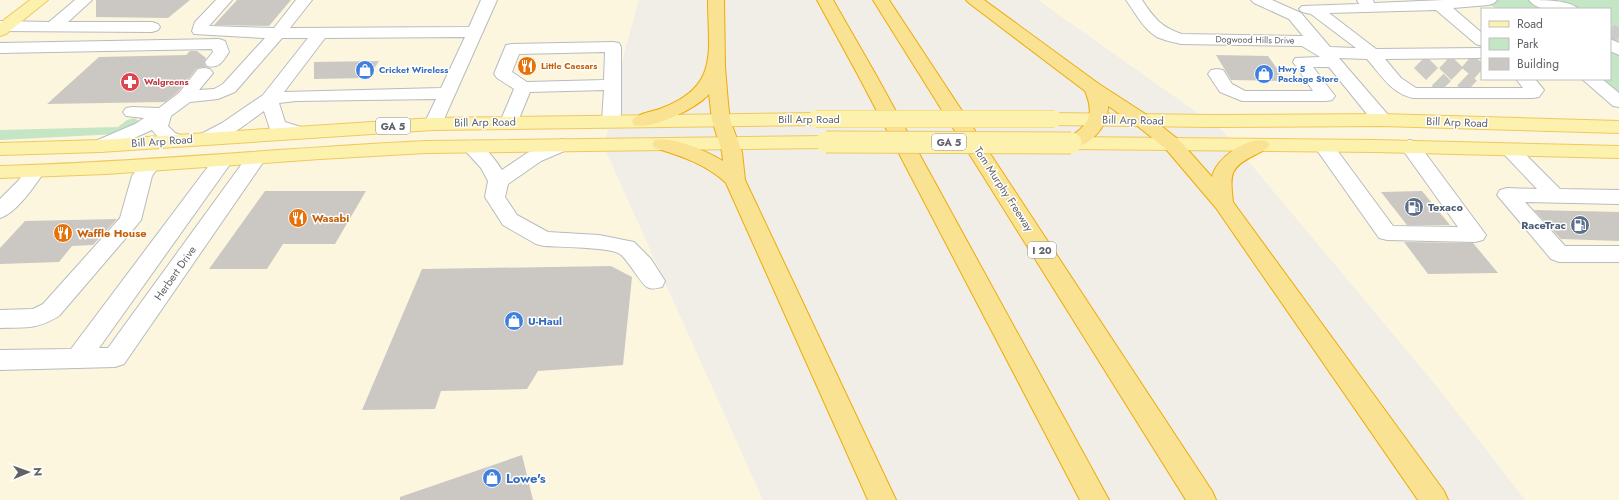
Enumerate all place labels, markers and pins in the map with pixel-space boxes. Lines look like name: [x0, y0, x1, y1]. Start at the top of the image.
restaurant icon: Little Caesars: [516, 55, 538, 77]
shop icon: Cricket Wireless: [354, 59, 376, 81]
place label: Little Caesars: [541, 59, 597, 72]
place label: Hwy 5 Package Store: [1278, 62, 1339, 85]
place label: Cricket Wireless: [379, 63, 448, 76]
shop icon: Hwy 5 Package Store: [1253, 63, 1275, 85]
pharmacy icon: Walgreens: [119, 71, 141, 93]
place label: Walgreens: [144, 75, 189, 88]
fuel station icon: Texaco: [1403, 196, 1425, 218]
place label: Texaco: [1428, 199, 1463, 215]
restaurant icon: Wasabi: [287, 207, 309, 229]
place label: Wasabi: [312, 210, 349, 226]
fuel station icon: RaceTrac: [1569, 214, 1591, 236]
place label: RaceTrac: [1521, 217, 1566, 233]
restaurant icon: Waffle House: [52, 222, 74, 244]
place label: Waffle House: [77, 225, 146, 241]
shop icon: U-Haul: [503, 310, 525, 332]
place label: U-Haul: [528, 313, 562, 329]
shop icon: Lowe's: [481, 467, 503, 489]
place label: Lowe's: [506, 469, 546, 488]

